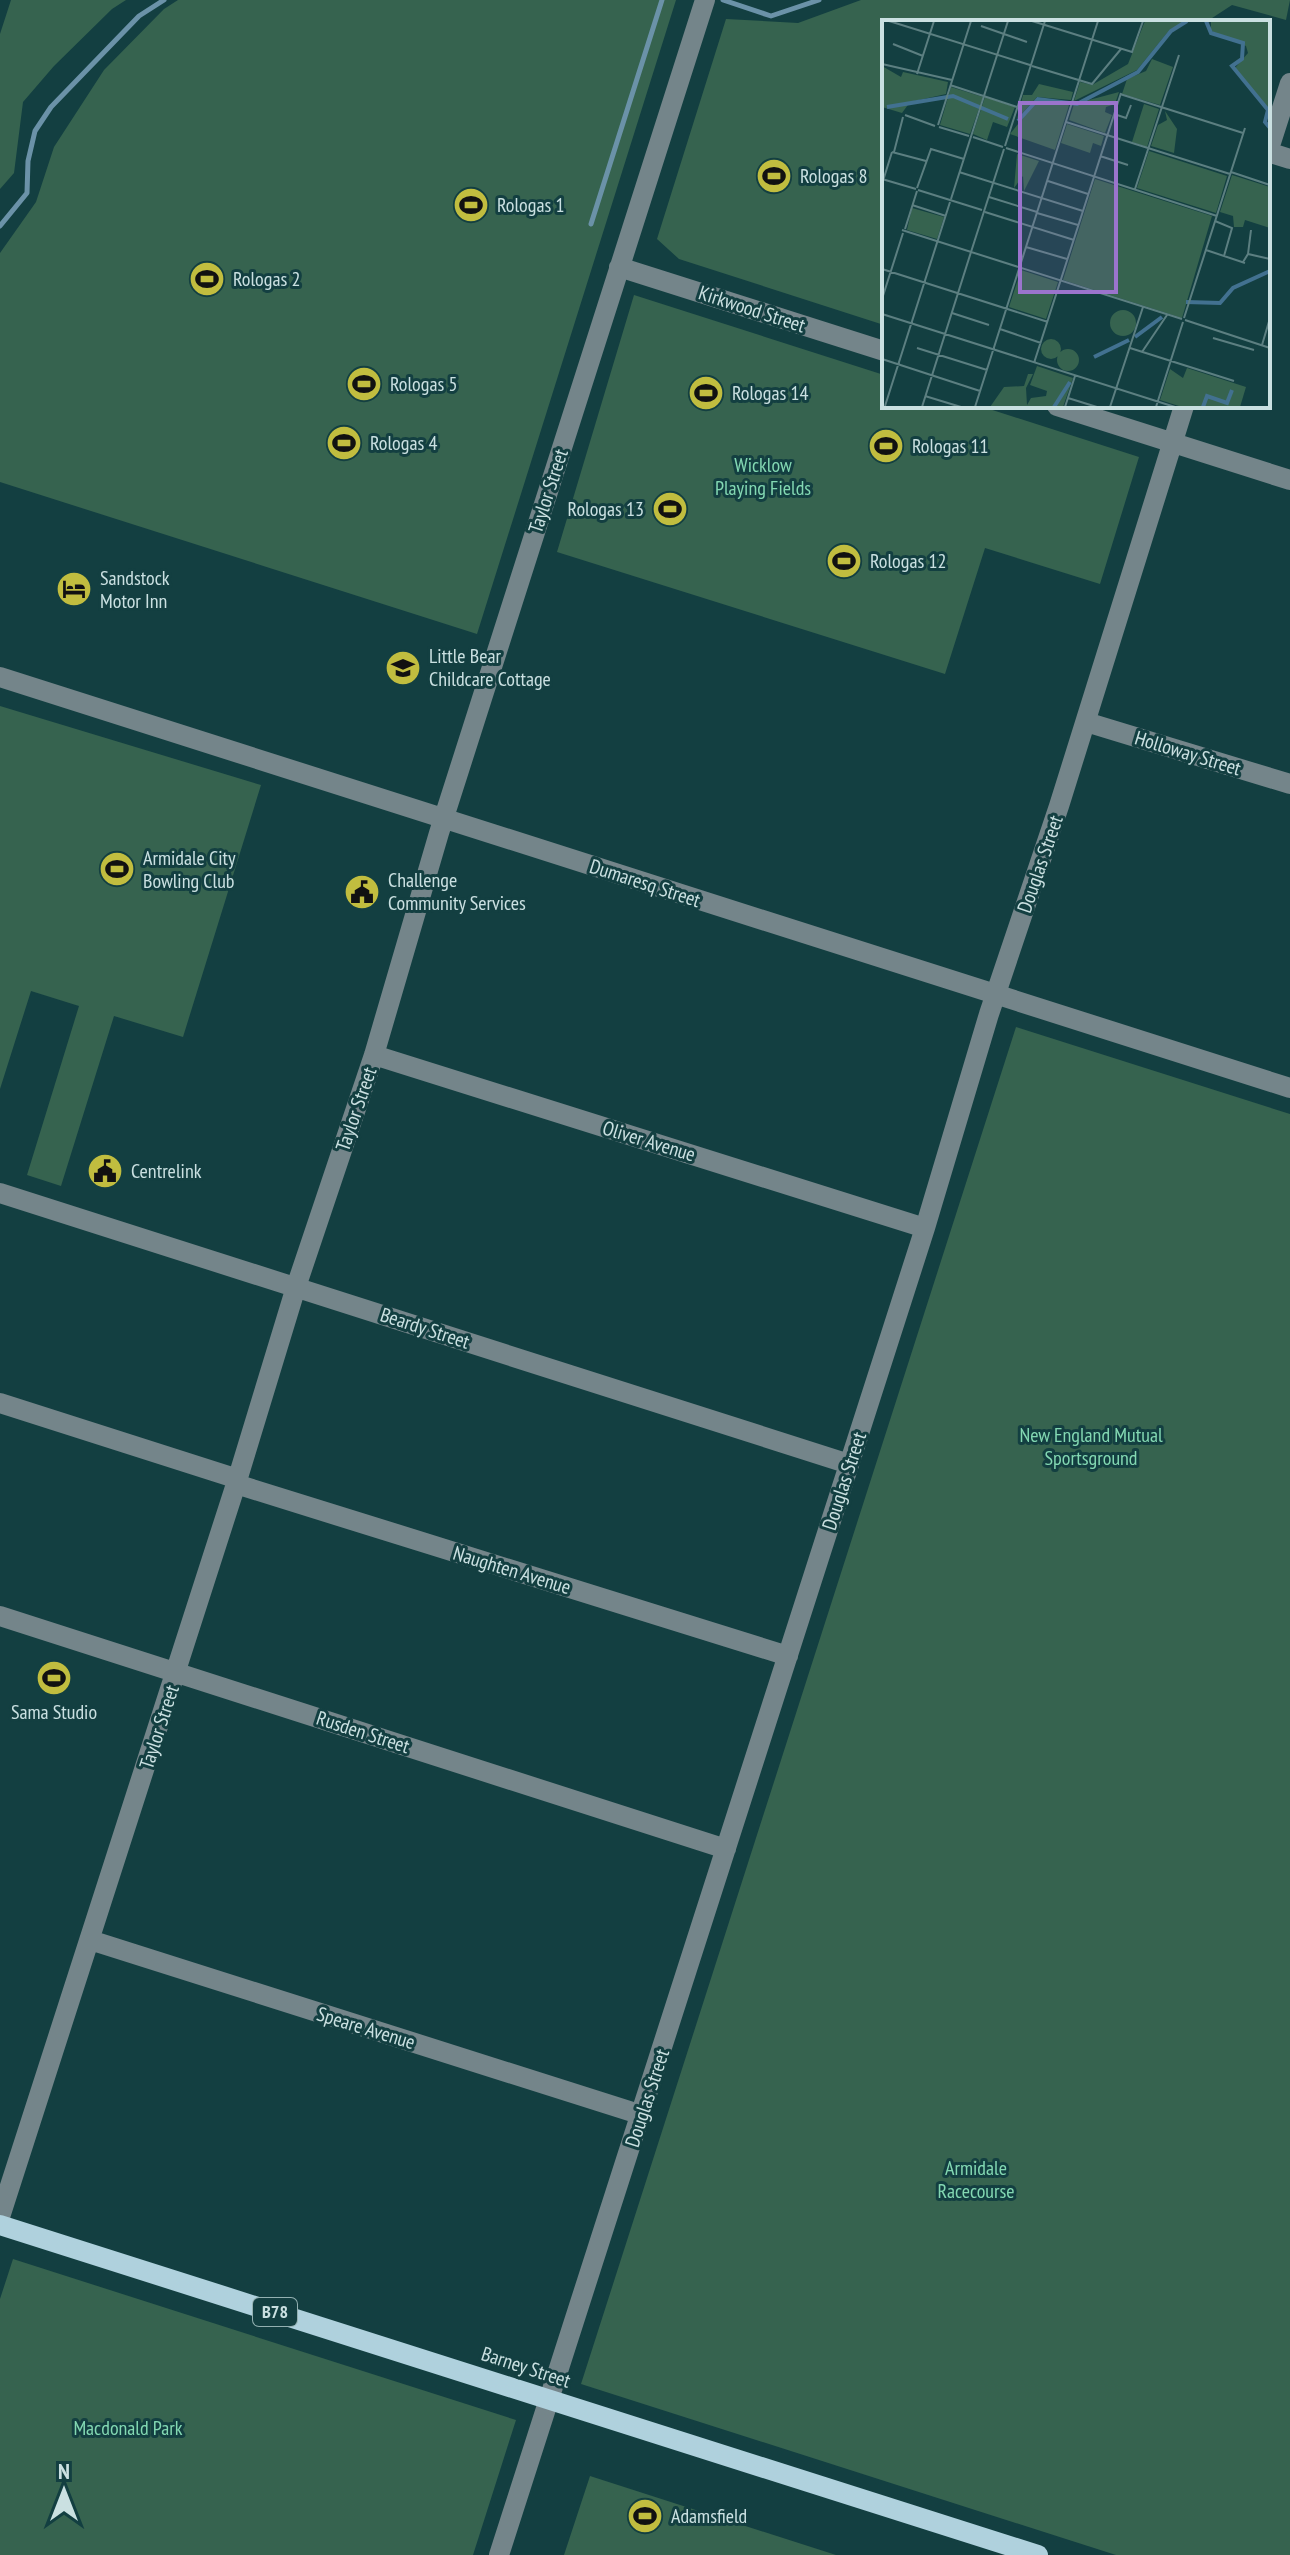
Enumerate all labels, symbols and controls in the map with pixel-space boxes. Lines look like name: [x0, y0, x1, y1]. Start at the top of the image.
inset map: [882, 20, 1270, 408]
sports icon: Rologas 8: [755, 157, 793, 195]
place label: Rologas 8: [800, 163, 867, 189]
sports icon: Rologas 1: [452, 186, 490, 224]
place label: Rologas 1: [497, 192, 564, 218]
sports icon: Rologas 2: [188, 260, 226, 298]
place label: Rologas 2: [233, 266, 300, 292]
street label: Kirkwood Street: [695, 280, 809, 339]
sports icon: Rologas 5: [345, 365, 383, 403]
place label: Rologas 5: [390, 371, 457, 397]
sports icon: Rologas 14: [687, 374, 725, 412]
place label: Rologas 14: [732, 380, 808, 406]
sports icon: Rologas 4: [325, 424, 363, 462]
sports icon: Rologas 11: [867, 427, 905, 465]
place label: Rologas 4: [370, 430, 437, 456]
place label: Rologas 11: [912, 433, 988, 459]
street label: Taylor Street: [522, 445, 574, 536]
park label: Wicklow Playing Fields: [715, 452, 811, 501]
sports icon: Rologas 13: [651, 490, 689, 528]
place label: Rologas 13: [568, 496, 644, 522]
sports icon: Rologas 12: [825, 542, 863, 580]
place label: Rologas 12: [870, 548, 946, 574]
place label: Sandstock Motor Inn: [100, 565, 170, 614]
hotel icon: Sandstock Motor Inn: [55, 570, 93, 608]
place label: Little Bear Childcare Cottage: [429, 643, 551, 692]
school or university icon: Little Bear Childcare Cottage: [384, 649, 422, 687]
street label: Holloway Street: [1132, 725, 1245, 782]
street label: Douglas Street: [1011, 811, 1069, 916]
place label: Armidale City Bowling Club: [143, 845, 236, 894]
sports icon: Armidale City Bowling Club: [98, 850, 136, 888]
street label: Dumaresq Street: [586, 853, 704, 913]
place label: Challenge Community Services: [388, 867, 526, 916]
public building icon: Challenge Community Services: [343, 873, 381, 911]
street label: Taylor Street: [330, 1063, 383, 1154]
street label: Oliver Avenue: [599, 1115, 699, 1167]
public building icon: Centrelink: [86, 1152, 124, 1190]
place label: Centrelink: [131, 1158, 202, 1184]
street label: Beardy Street: [377, 1301, 473, 1355]
park label: New England Mutual Sportsground: [1019, 1422, 1163, 1471]
street label: Douglas Street: [816, 1428, 872, 1533]
street label: Naughten Avenue: [450, 1540, 574, 1600]
sports icon: Sama Studio: [35, 1659, 73, 1697]
street label: Taylor Street: [133, 1681, 185, 1772]
place label: Sama Studio: [11, 1699, 97, 1725]
street label: Rusden Street: [313, 1705, 413, 1759]
street label: Speare Avenue: [314, 2001, 418, 2055]
street label: Douglas Street: [619, 2045, 675, 2150]
park label: Armidale Racecourse: [937, 2155, 1015, 2204]
road number: B78: [253, 2298, 297, 2326]
street label: Barney Street: [478, 2340, 574, 2394]
park label: Macdonald Park: [73, 2415, 183, 2441]
north arrow: [24, 2451, 104, 2531]
text: N: [58, 2457, 70, 2485]
sports icon: Adamsfield: [626, 2497, 664, 2535]
place label: Adamsfield: [671, 2503, 747, 2529]

